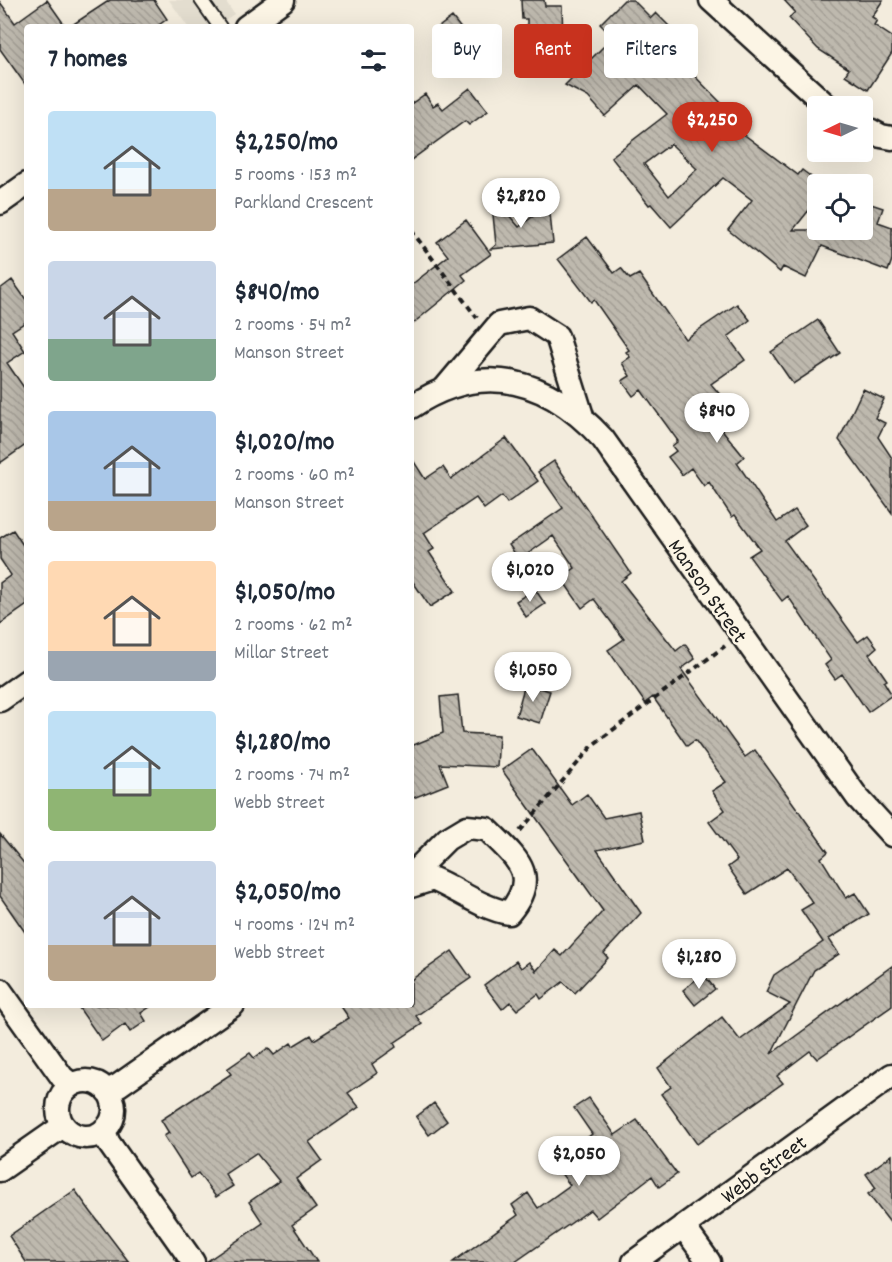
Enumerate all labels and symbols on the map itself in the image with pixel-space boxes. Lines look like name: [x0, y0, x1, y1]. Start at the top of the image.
north arrow: [807, 96, 873, 162]
pin: $2,250: [663, 102, 761, 153]
pin: $2,820: [472, 178, 570, 229]
pin: $840: [681, 393, 753, 444]
street label: Manson Street: [659, 534, 754, 650]
pin: $1,020: [481, 552, 579, 603]
pin: $1,050: [484, 652, 582, 703]
pin: $1,280: [650, 939, 748, 990]
street label: Webb Street: [716, 1129, 815, 1213]
pin: $2,050: [530, 1136, 628, 1187]

